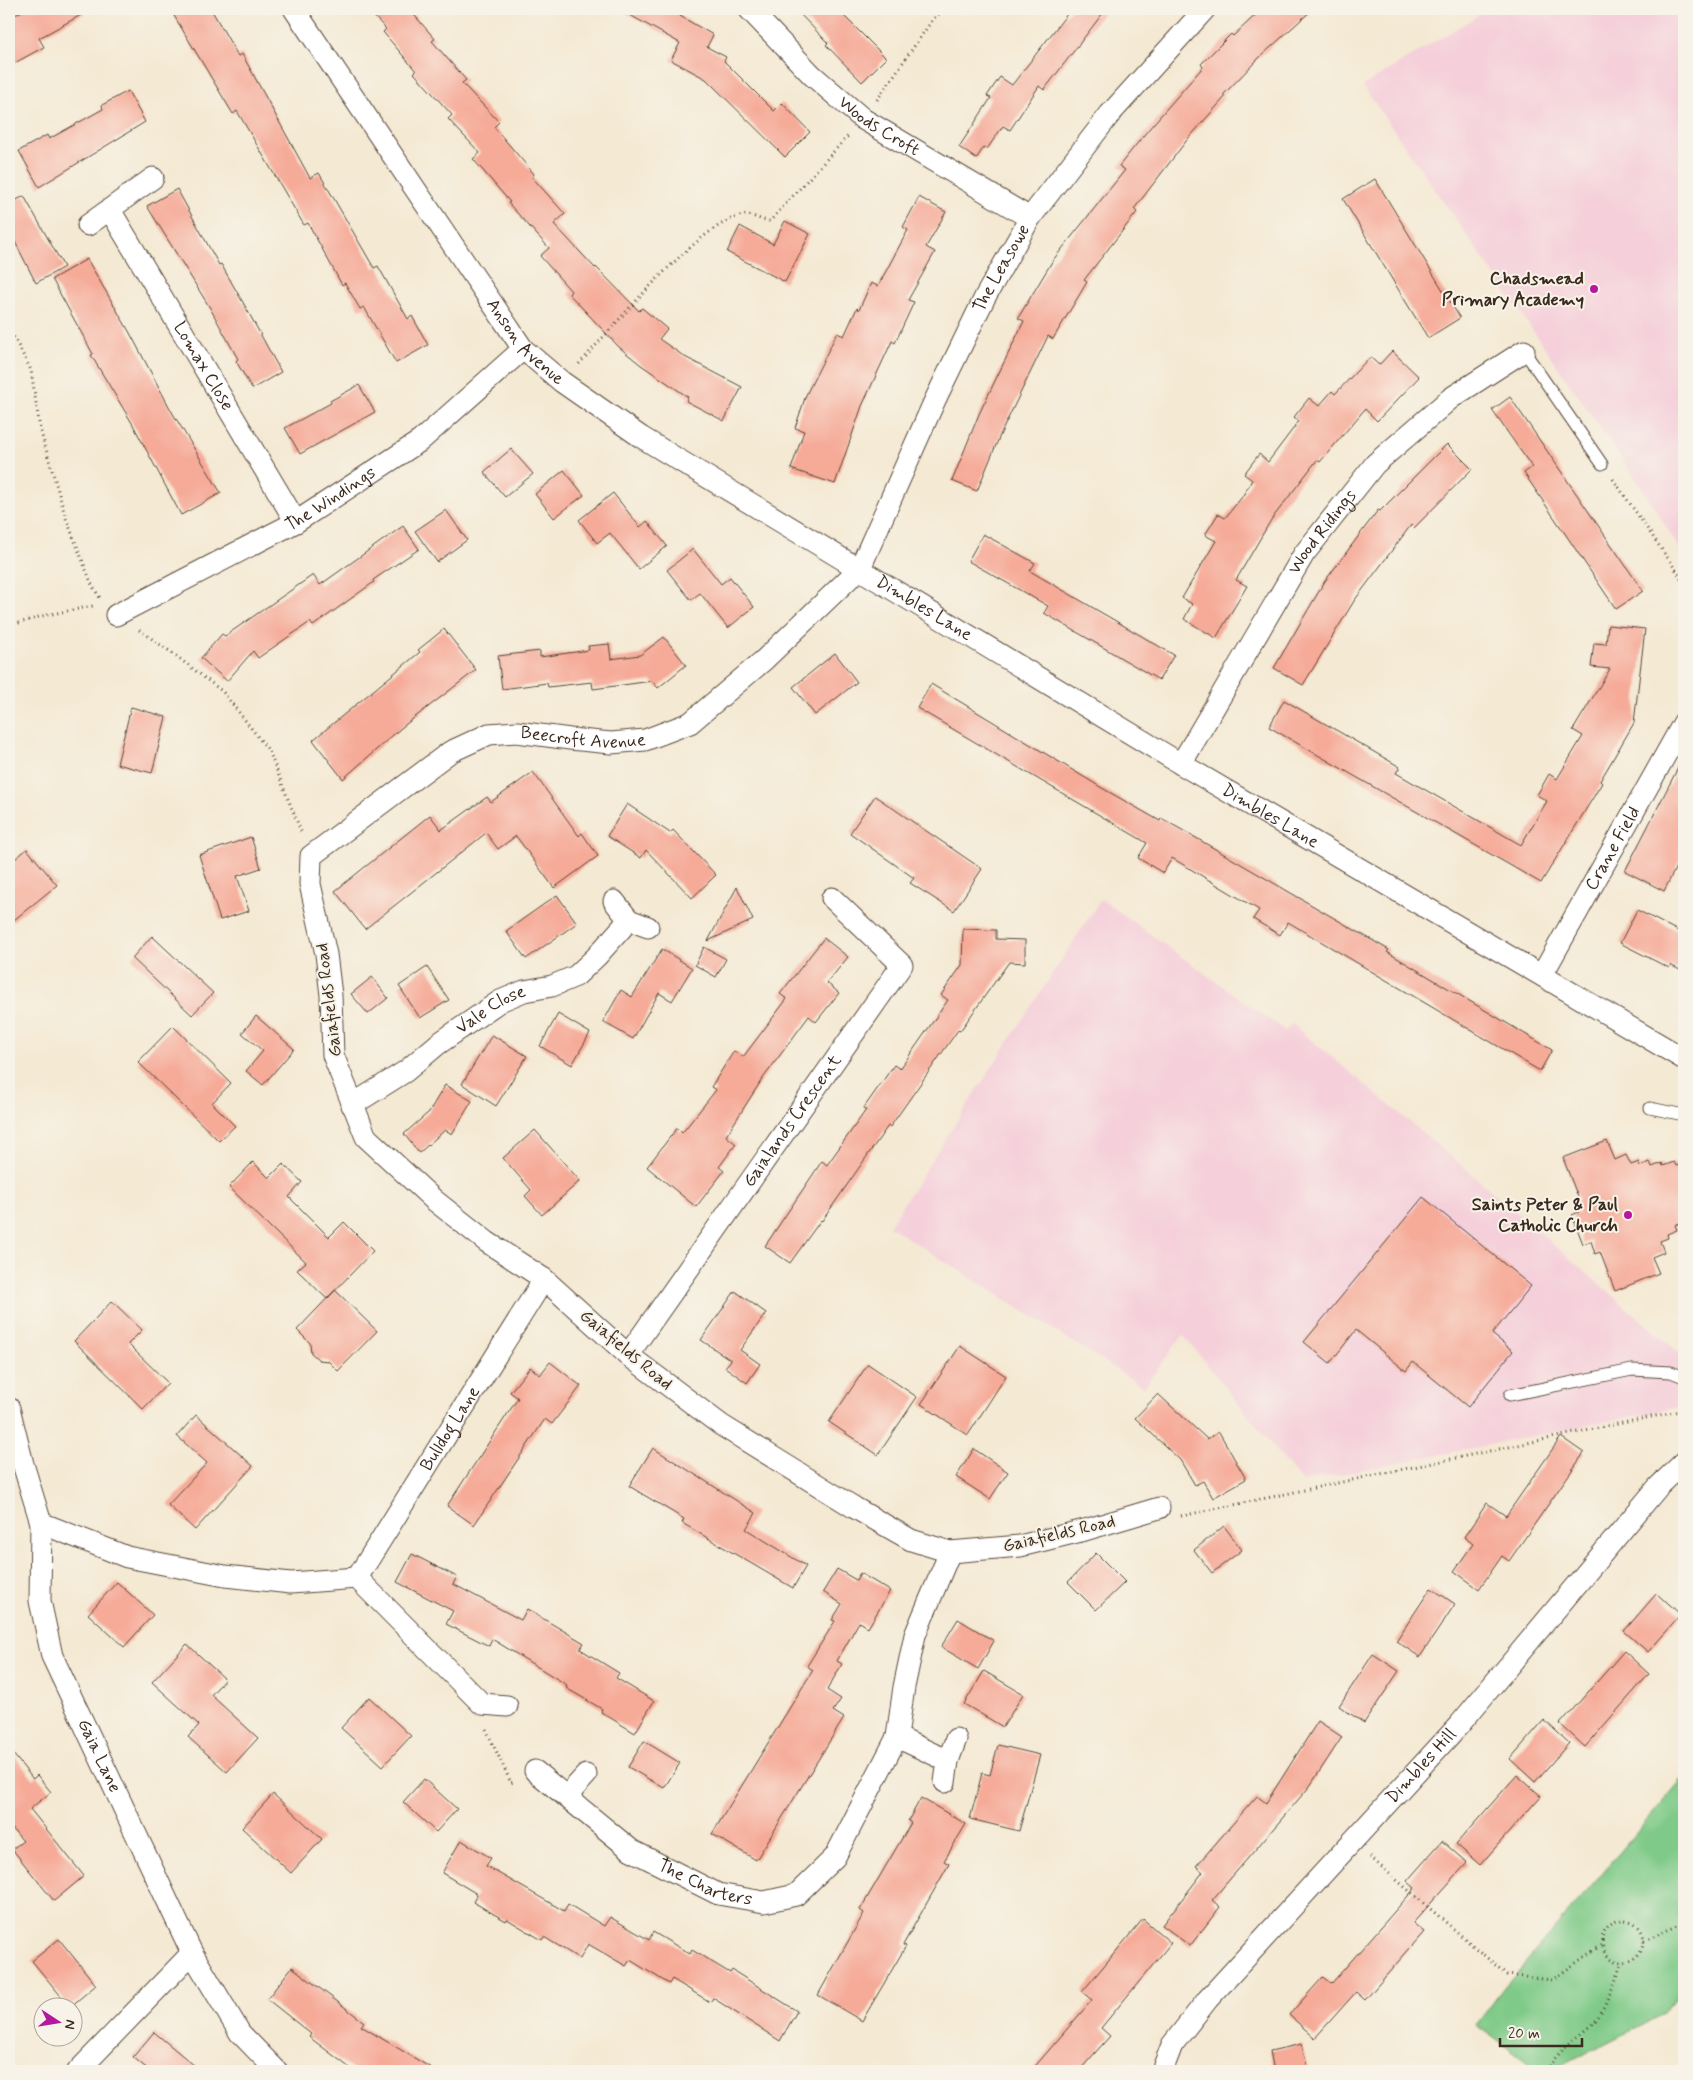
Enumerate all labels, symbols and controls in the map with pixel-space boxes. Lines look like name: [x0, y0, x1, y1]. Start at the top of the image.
street label: Woods Croft: [833, 91, 925, 162]
street label: The Leasowe: [967, 220, 1036, 316]
place label: Chadsmead Primary Academy: [1442, 267, 1584, 312]
marker: Chadsmead Primary Academy: [1588, 283, 1600, 295]
street label: Anson Avenue: [480, 294, 569, 391]
street label: Lomax Close: [167, 317, 239, 415]
street label: The Windings: [281, 461, 381, 537]
street label: Wood Ridings: [1283, 485, 1362, 579]
street label: Dimbles Lane: [871, 570, 977, 647]
street label: Beecroft Avenue: [519, 721, 647, 755]
street label: Dimbles Lane: [1217, 778, 1323, 854]
street label: Crane Field: [1580, 802, 1646, 895]
street label: Gaiafields Road: [310, 942, 348, 1058]
street label: Vale Close: [451, 980, 530, 1040]
street label: Gaialands Crescent: [738, 1050, 847, 1192]
place label: Saints Peter & Paul Catholic Church: [1472, 1193, 1619, 1238]
marker: Saints Peter & Paul Catholic Church: [1622, 1209, 1634, 1221]
street label: Gaiafields Road: [574, 1304, 678, 1396]
street label: Bulldog Lane: [415, 1382, 486, 1476]
street label: Gaiafields Road: [1000, 1509, 1118, 1559]
street label: Gaia Lane: [71, 1715, 127, 1797]
street label: Dimbles Hill: [1381, 1723, 1462, 1809]
street label: The Charters: [654, 1853, 754, 1912]
north arrow: [32, 1998, 82, 2048]
scale bar: [1500, 2015, 1583, 2047]
text: N: [60, 2018, 80, 2031]
text: 20 m: [1508, 2024, 1540, 2044]

